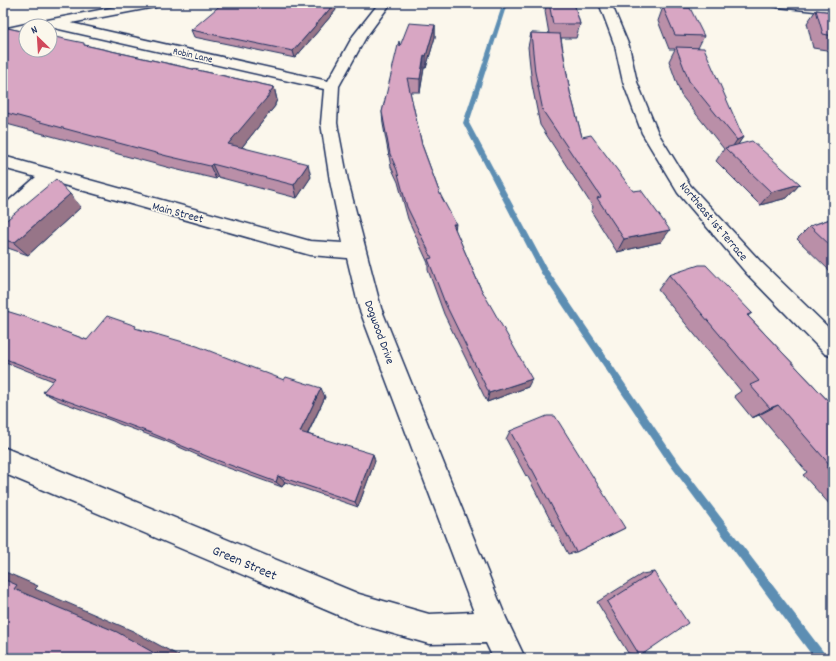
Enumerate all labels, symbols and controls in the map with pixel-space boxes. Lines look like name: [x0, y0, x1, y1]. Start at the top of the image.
north arrow: [18, 18, 58, 58]
text: N: [29, 22, 41, 39]
street label: Robin Lane: [171, 45, 214, 67]
street label: Northeast 1st Terrace: [675, 179, 751, 265]
street label: Main Street: [150, 198, 206, 229]
street label: Dogwood Drive: [359, 298, 398, 367]
street label: Green Street: [209, 541, 280, 586]

